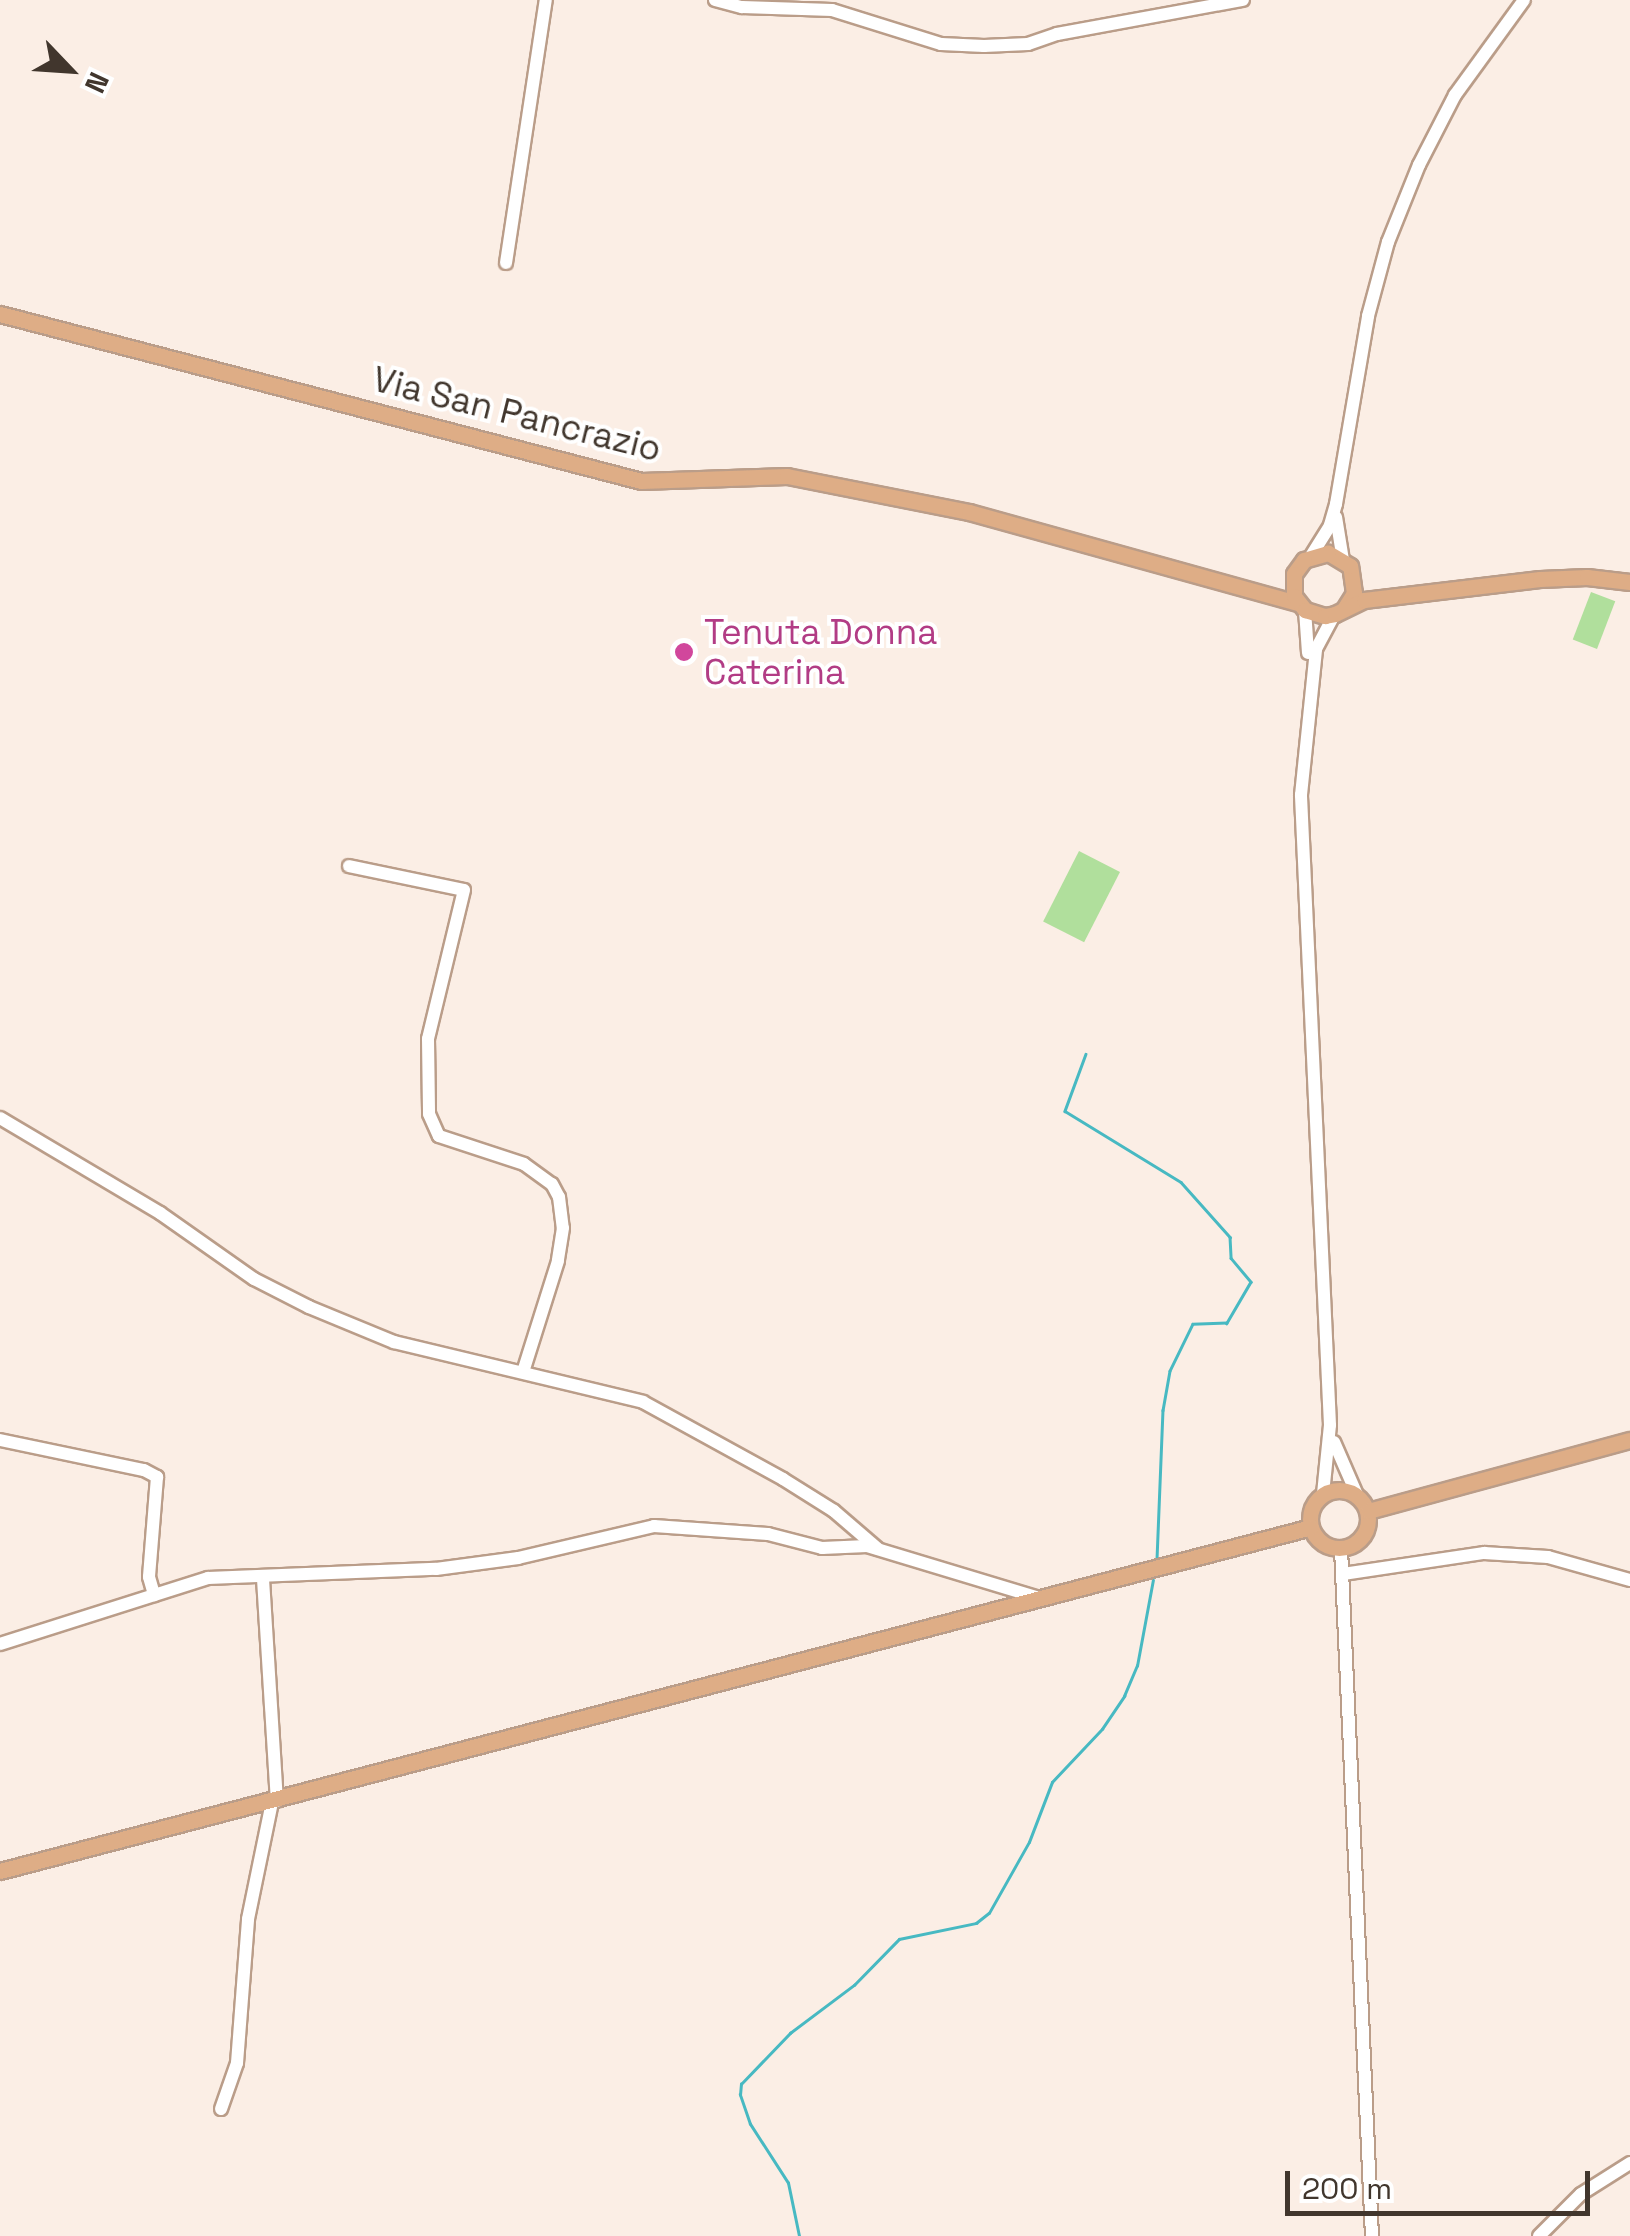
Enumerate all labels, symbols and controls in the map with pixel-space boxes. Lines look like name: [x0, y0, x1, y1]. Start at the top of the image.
north arrow: [20, 20, 120, 120]
text: N: [77, 67, 117, 99]
street label: Via San Pancrazio: [368, 358, 666, 470]
place label: Tenuta Donna Caterina: [704, 611, 937, 693]
marker: Tenuta Donna Caterina: [673, 641, 695, 663]
scale bar: [1290, 2151, 1595, 2213]
text: 200 m: [1302, 2169, 1392, 2208]

